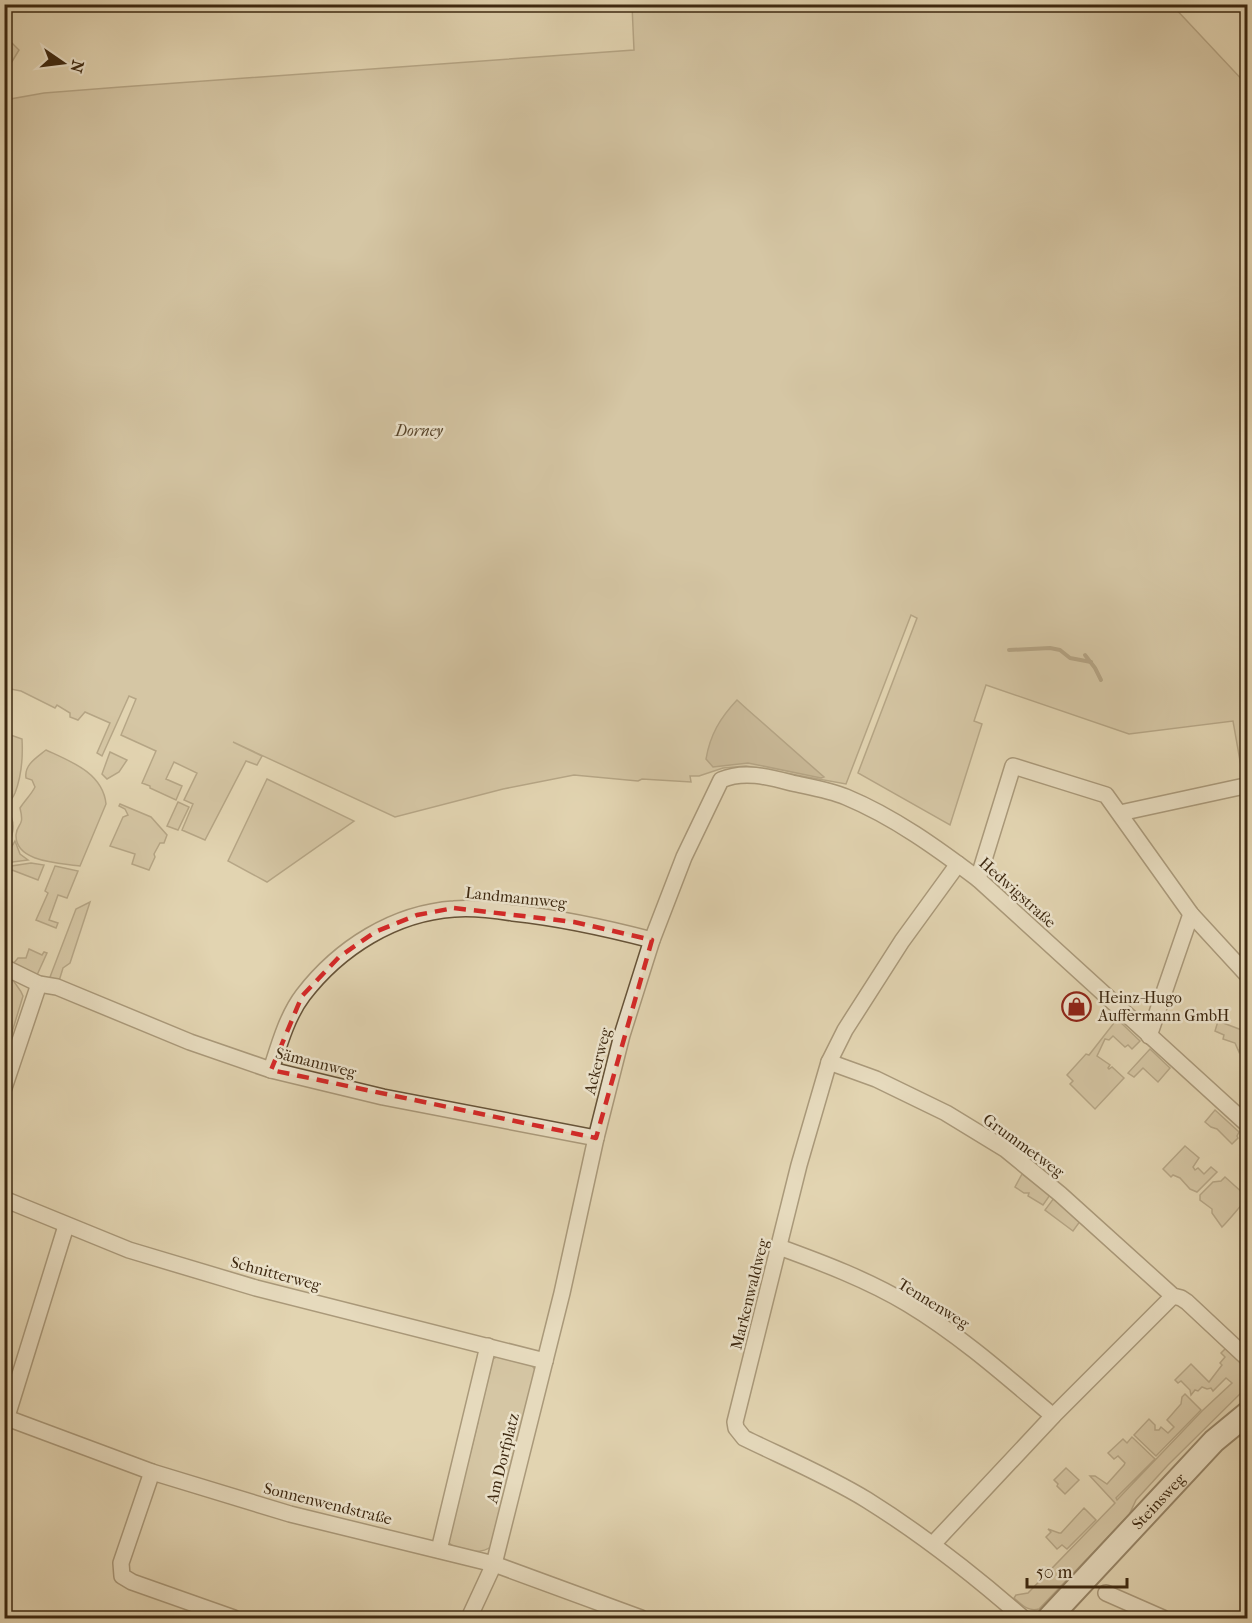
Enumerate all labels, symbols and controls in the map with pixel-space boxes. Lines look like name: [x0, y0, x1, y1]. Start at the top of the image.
north arrow: [33, 33, 93, 93]
text: N: [66, 58, 88, 76]
park label: Dorney: [394, 421, 443, 440]
street label: Hedwigstraße: [975, 853, 1060, 932]
street label: Landmannweg: [464, 883, 568, 912]
place label: Heinz-Hugo Auffermann GmbH: [1097, 988, 1230, 1025]
shop icon: Heinz-Hugo Auffermann GmbH: [1061, 990, 1093, 1022]
street label: Ackerweg: [580, 1025, 615, 1098]
street label: Sämannweg: [273, 1043, 359, 1082]
street label: Grummetweg: [979, 1110, 1068, 1181]
street label: Markenwaldweg: [727, 1236, 773, 1352]
street label: Schnitterweg: [229, 1252, 323, 1295]
street label: Tennenweg: [894, 1274, 973, 1333]
street label: Am Dorfplatz: [482, 1411, 523, 1506]
street label: Steinsweg: [1128, 1469, 1190, 1533]
street label: Sonnenwendstraße: [262, 1478, 394, 1529]
scale bar: [1027, 1551, 1128, 1589]
text: 50 m: [1036, 1562, 1073, 1583]

